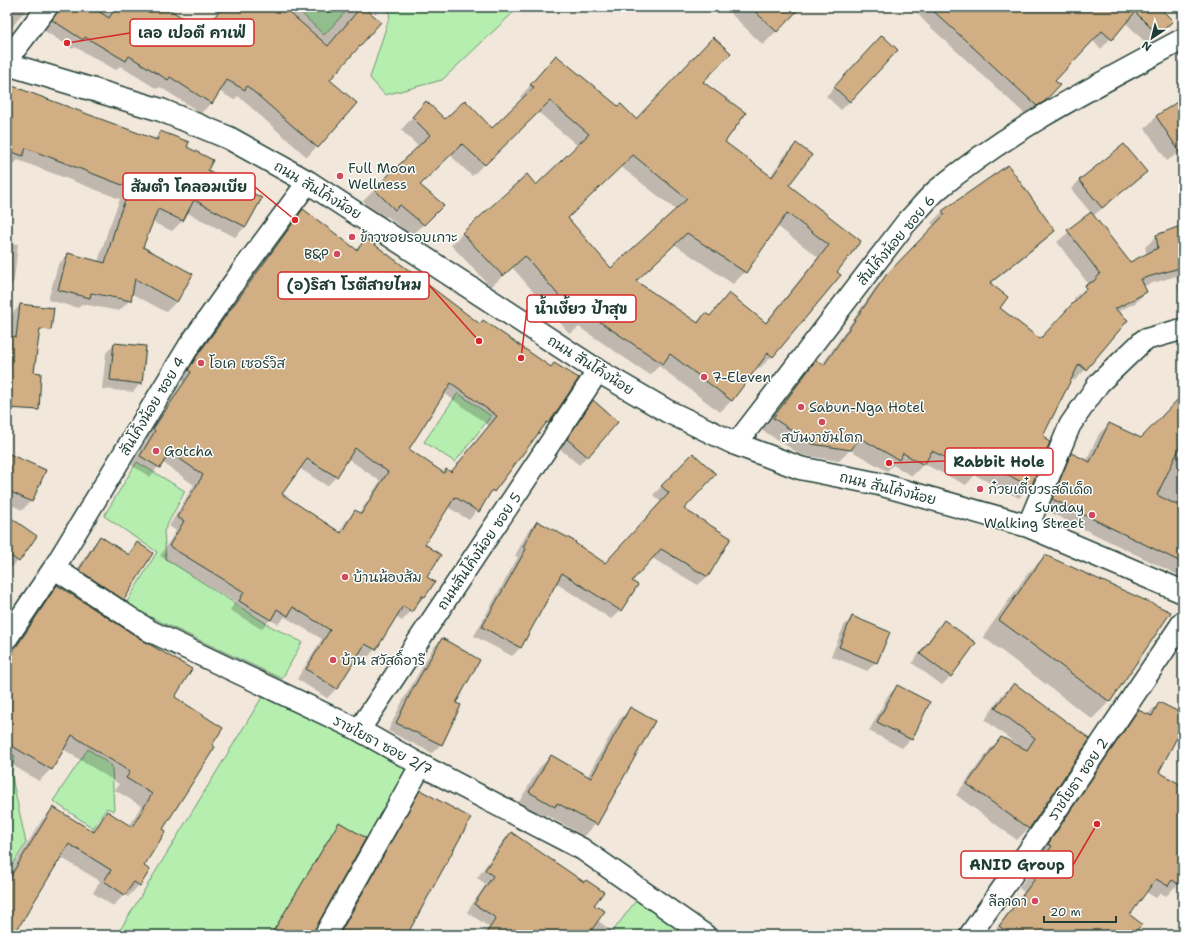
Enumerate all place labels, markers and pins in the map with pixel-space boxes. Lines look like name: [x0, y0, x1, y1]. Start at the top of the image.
callout: เลอ เปอตี คาเฟ่: [130, 19, 254, 46]
place label: Full Moon Wellness: [348, 159, 416, 193]
marker: Full Moon Wellness: [335, 171, 345, 181]
callout: ส้มตำ โคลอมเบีย: [123, 173, 255, 200]
place label: ข้าวซอยรอบเกาะ: [360, 228, 458, 246]
marker: ข้าวซอยรอบเกาะ: [347, 232, 357, 242]
place label: B&P: [304, 245, 329, 263]
marker: B&P: [332, 249, 342, 259]
callout: (อ)ริสา โรตีสายไหม: [278, 272, 429, 299]
callout: น้ำเงี้ยว ป้าสุข: [527, 295, 636, 322]
place label: โอเค เซอร์วิส: [209, 354, 285, 372]
marker: โอเค เซอร์วิส: [196, 358, 206, 368]
place label: 7-Eleven: [712, 368, 771, 386]
marker: 7-Eleven: [699, 372, 709, 382]
place label: Sabun-Nga Hotel: [809, 398, 925, 416]
marker: Sabun-Nga Hotel: [796, 402, 806, 412]
marker: สบันงาขันโตก: [817, 417, 827, 427]
place label: สบันงาขันโตก: [781, 428, 863, 446]
place label: Gotcha: [164, 442, 213, 460]
marker: Gotcha: [151, 446, 161, 456]
callout: Rabbit Hole: [945, 448, 1053, 475]
place label: ก๋วยเตี๋ยวรสดีเด็ด: [988, 476, 1093, 498]
marker: ก๋วยเตี๋ยวรสดีเด็ด: [975, 484, 985, 494]
place label: Sunday Walking Street: [984, 498, 1084, 532]
marker: Sunday Walking Street: [1087, 510, 1097, 520]
place label: บ้านน้องส้ม: [353, 568, 422, 586]
marker: บ้านน้องส้ม: [340, 572, 350, 582]
place label: บ้าน สวัสดิ์อารี: [341, 649, 426, 669]
marker: บ้าน สวัสดิ์อารี: [328, 655, 338, 665]
callout: ANID Group: [961, 851, 1073, 878]
place label: ลีลาดา: [989, 892, 1027, 910]
marker: ลีลาดา: [1030, 896, 1040, 906]

